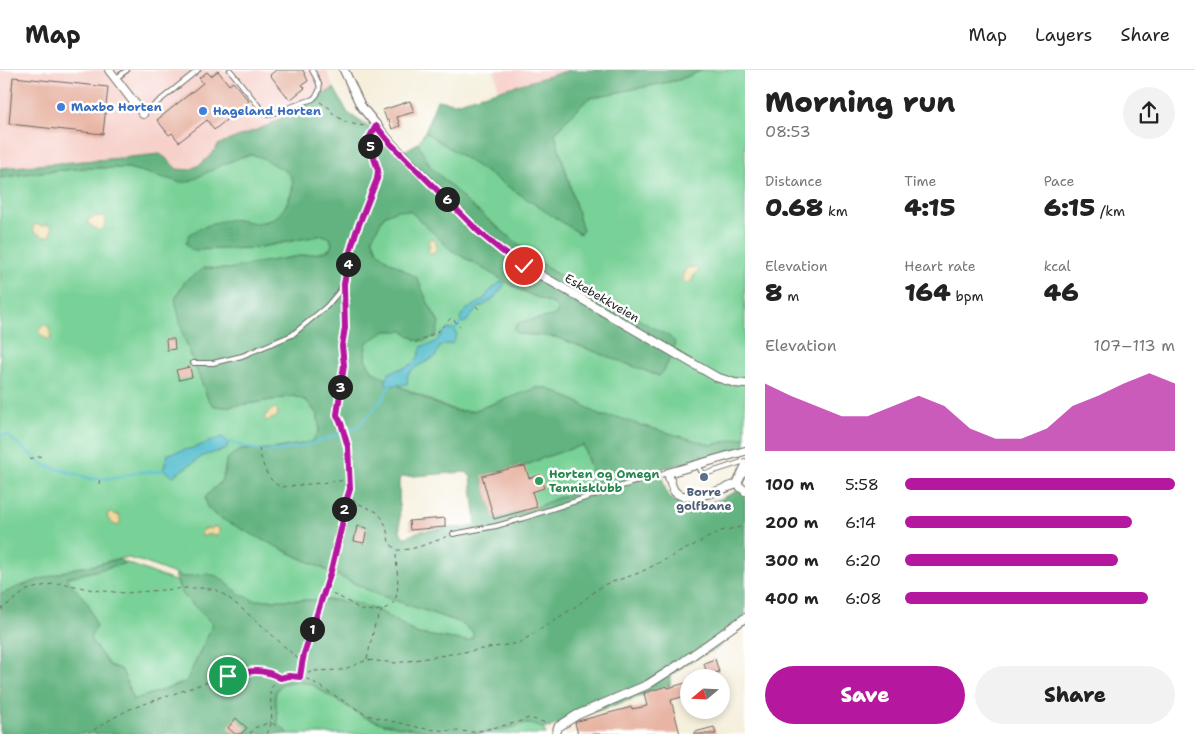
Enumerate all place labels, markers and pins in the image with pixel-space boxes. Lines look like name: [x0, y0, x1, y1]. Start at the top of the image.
place label: Maxbo Horten: [71, 99, 162, 115]
marker: Maxbo Horten: [55, 101, 67, 113]
place label: Hageland Horten: [213, 103, 321, 119]
marker: Hageland Horten: [197, 105, 209, 117]
pin: 5: [358, 134, 382, 158]
pin: 6: [434, 186, 460, 212]
pin: [503, 245, 545, 287]
pin: 4: [336, 252, 360, 276]
pin: 3: [328, 374, 352, 400]
place label: Horten og Omegn Tennisklubb: [549, 466, 659, 496]
marker: Borre golfbane: [698, 471, 710, 483]
marker: Horten og Omegn Tennisklubb: [533, 475, 545, 487]
place label: Borre golfbane: [676, 484, 732, 514]
pin: 2: [332, 496, 356, 522]
pin: 1: [300, 616, 324, 642]
pin: [207, 655, 249, 697]

